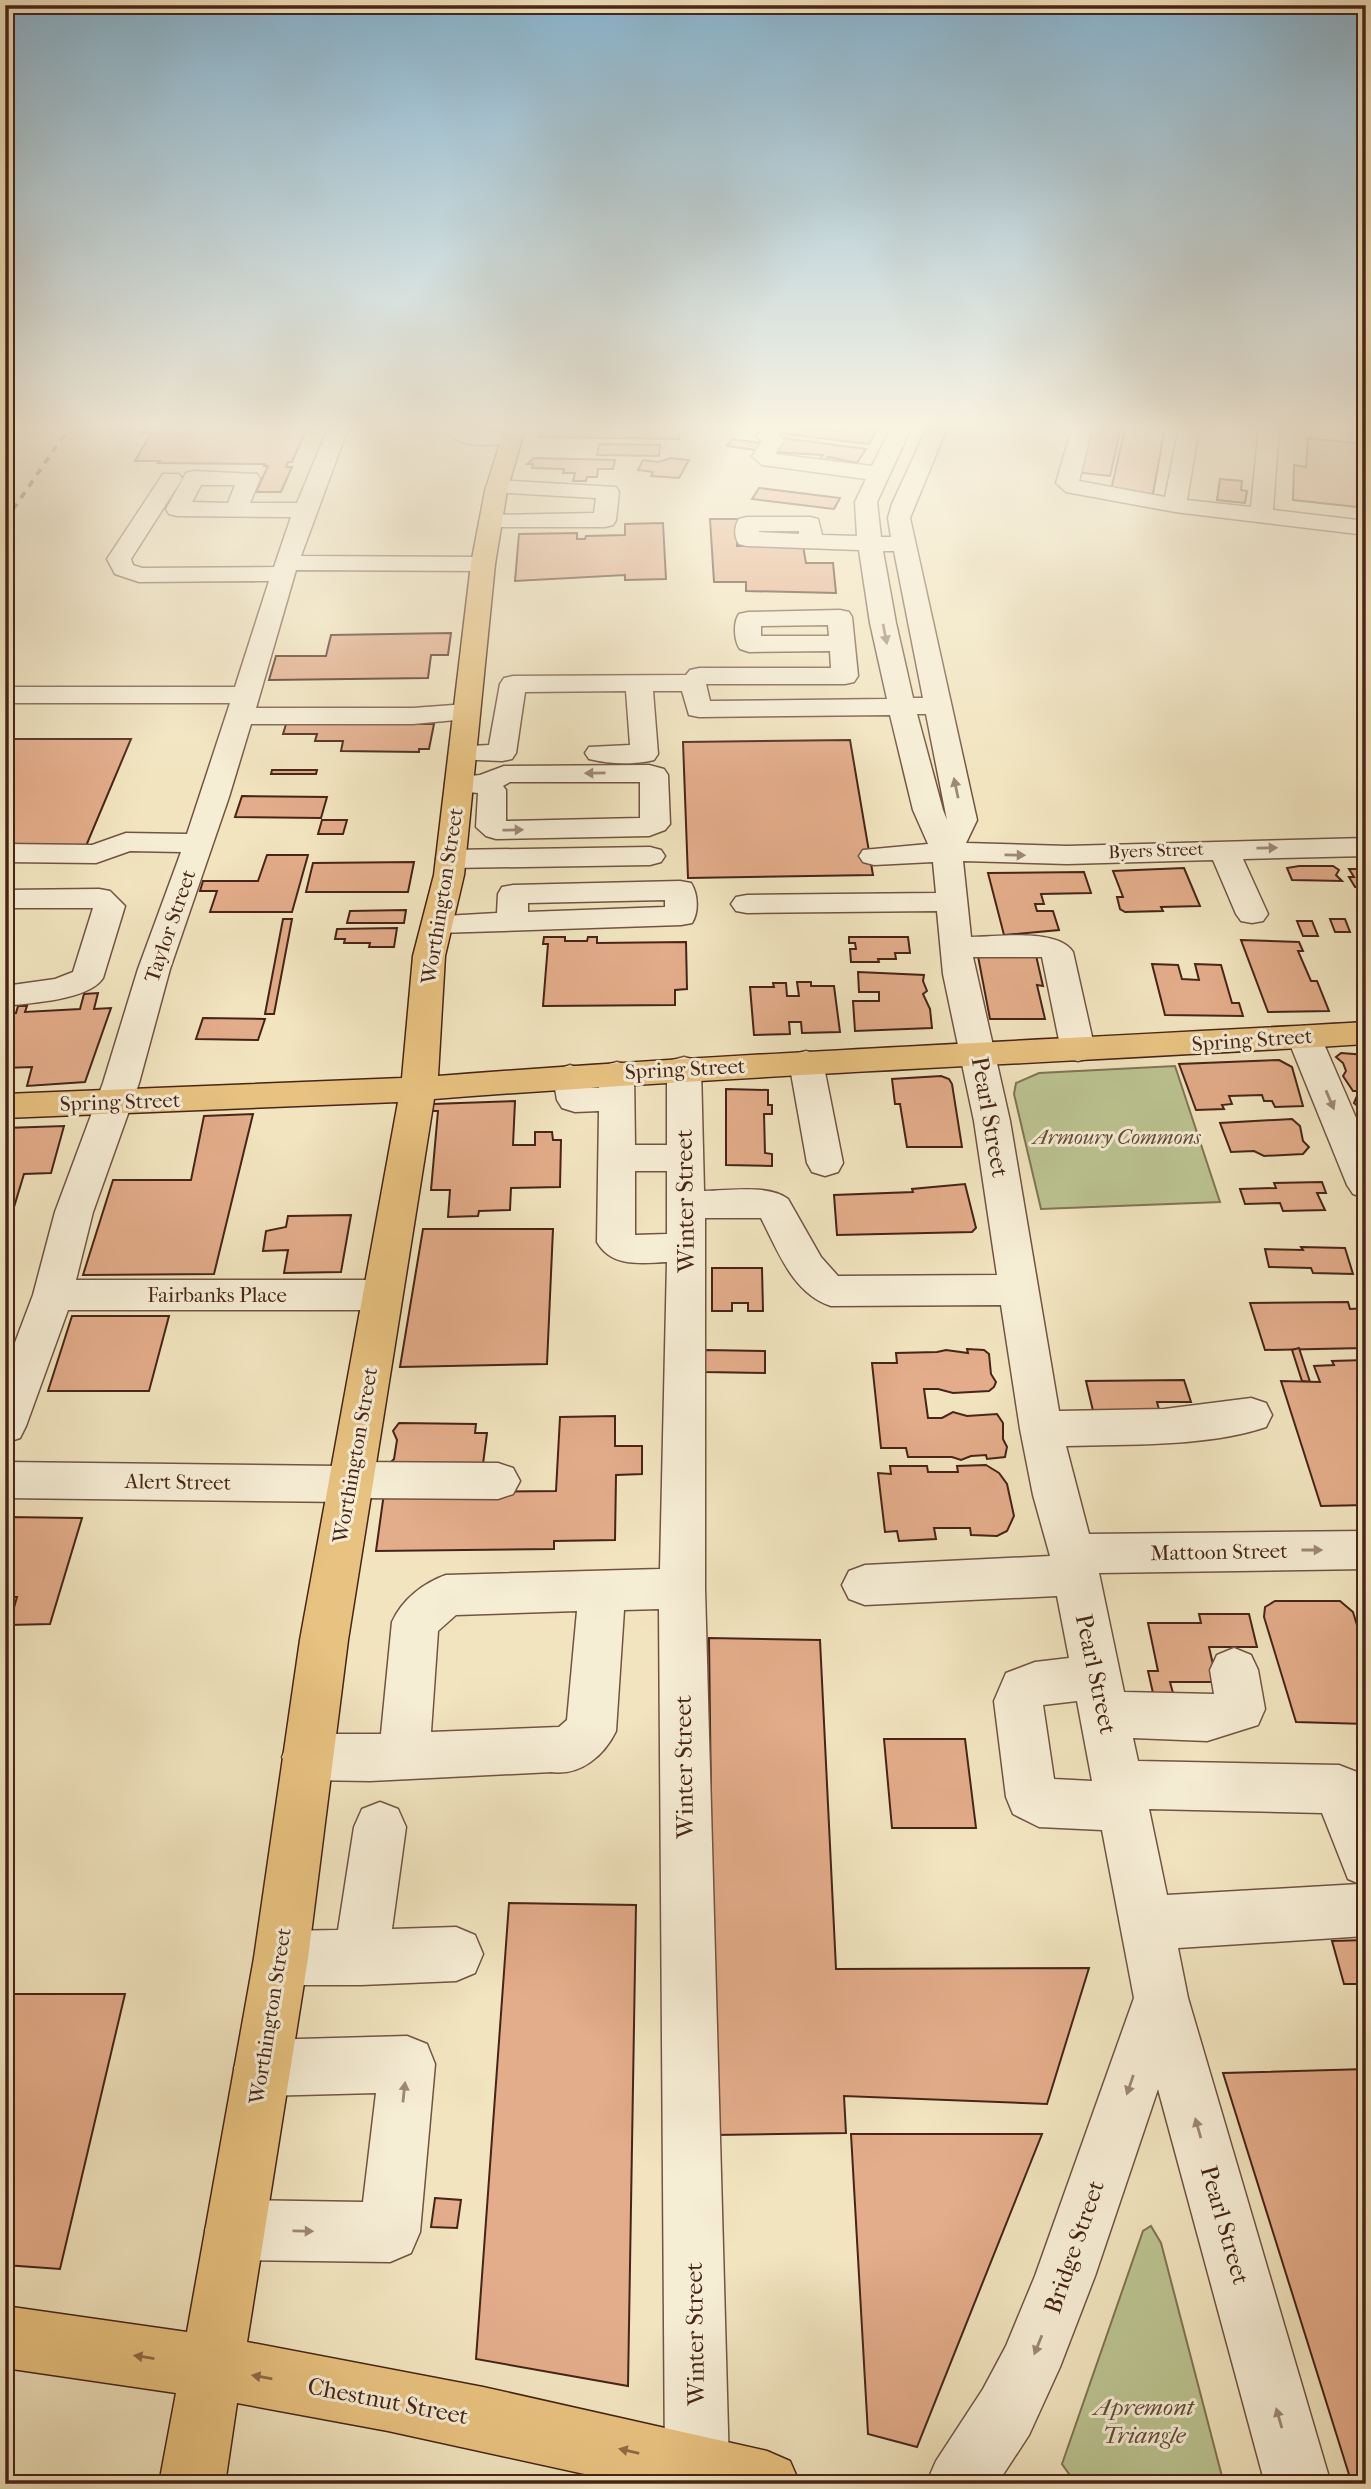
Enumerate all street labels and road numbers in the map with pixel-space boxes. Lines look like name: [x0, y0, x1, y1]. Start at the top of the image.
street label: Worthington Street: [416, 806, 468, 987]
street label: Byers Street: [1108, 839, 1205, 863]
street label: Taylor Street: [139, 866, 201, 986]
street label: Spring Street: [1191, 1024, 1313, 1056]
street label: Spring Street: [624, 1054, 746, 1084]
street label: Pearl Street: [966, 1054, 1014, 1180]
street label: Spring Street: [59, 1088, 181, 1116]
street label: Winter Street: [670, 1129, 700, 1274]
street label: Fairbanks Place: [147, 1283, 287, 1307]
street label: Worthington Street: [328, 1365, 382, 1546]
street label: Alert Street: [124, 1469, 232, 1495]
street label: Mattoon Street: [1150, 1539, 1288, 1565]
street label: Pearl Street: [1070, 1611, 1122, 1737]
street label: Winter Street: [669, 1695, 699, 1840]
street label: Worthington Street: [244, 1926, 296, 2107]
street label: Pearl Street: [1195, 2162, 1255, 2288]
street label: Bridge Street: [1038, 2176, 1110, 2317]
street label: Winter Street: [680, 2262, 710, 2407]
street label: Chestnut Street: [305, 2372, 471, 2430]

